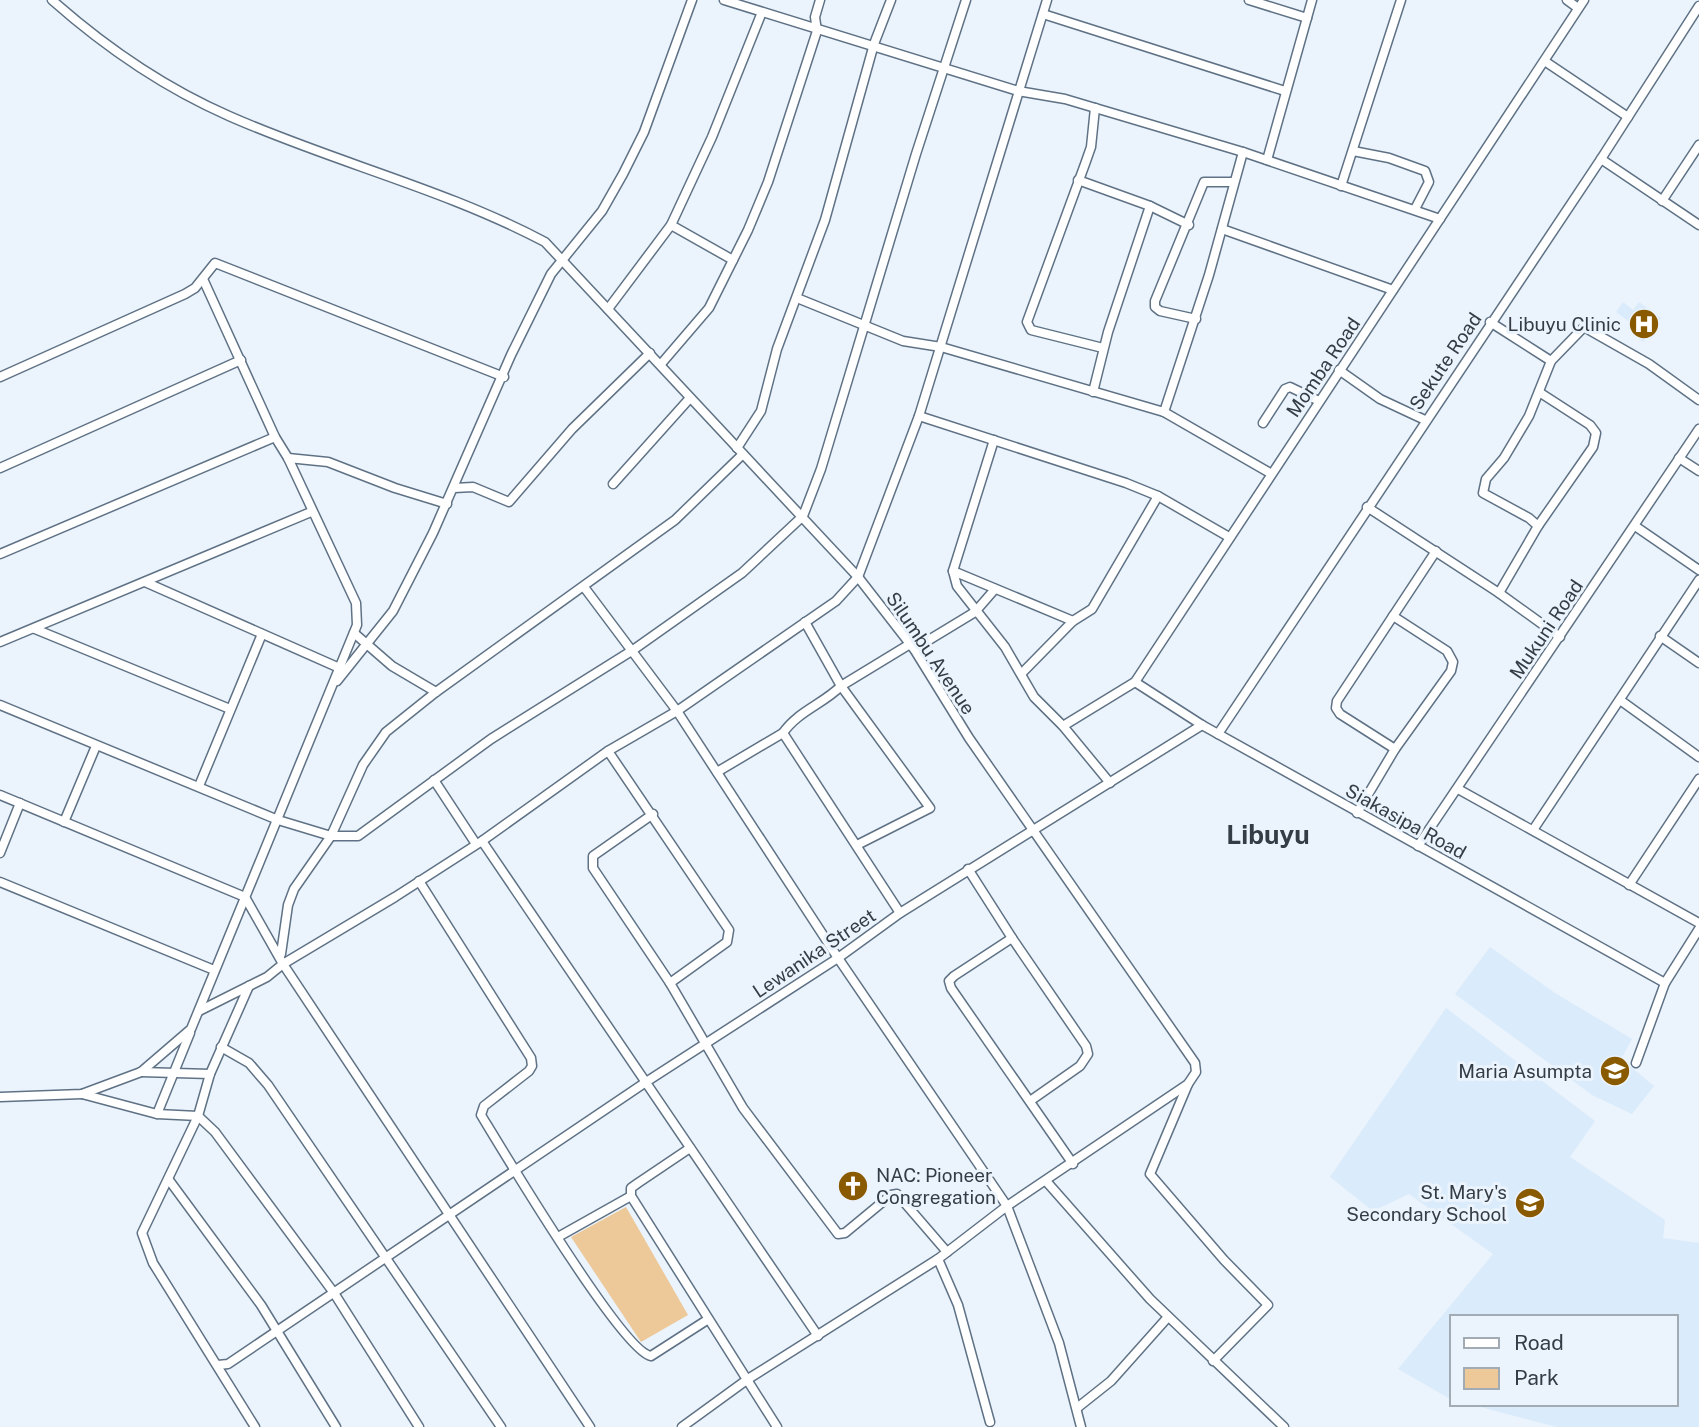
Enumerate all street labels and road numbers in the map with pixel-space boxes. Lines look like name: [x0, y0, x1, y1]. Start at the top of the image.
street label: Sekute Road: [1404, 308, 1486, 414]
street label: Momba Road: [1282, 313, 1364, 421]
street label: Mukuni Road: [1505, 575, 1587, 683]
street label: Silumbu Avenue: [882, 588, 980, 718]
street label: Siakasipa Road: [1342, 779, 1470, 863]
street label: Lewanika Street: [749, 904, 879, 1002]

